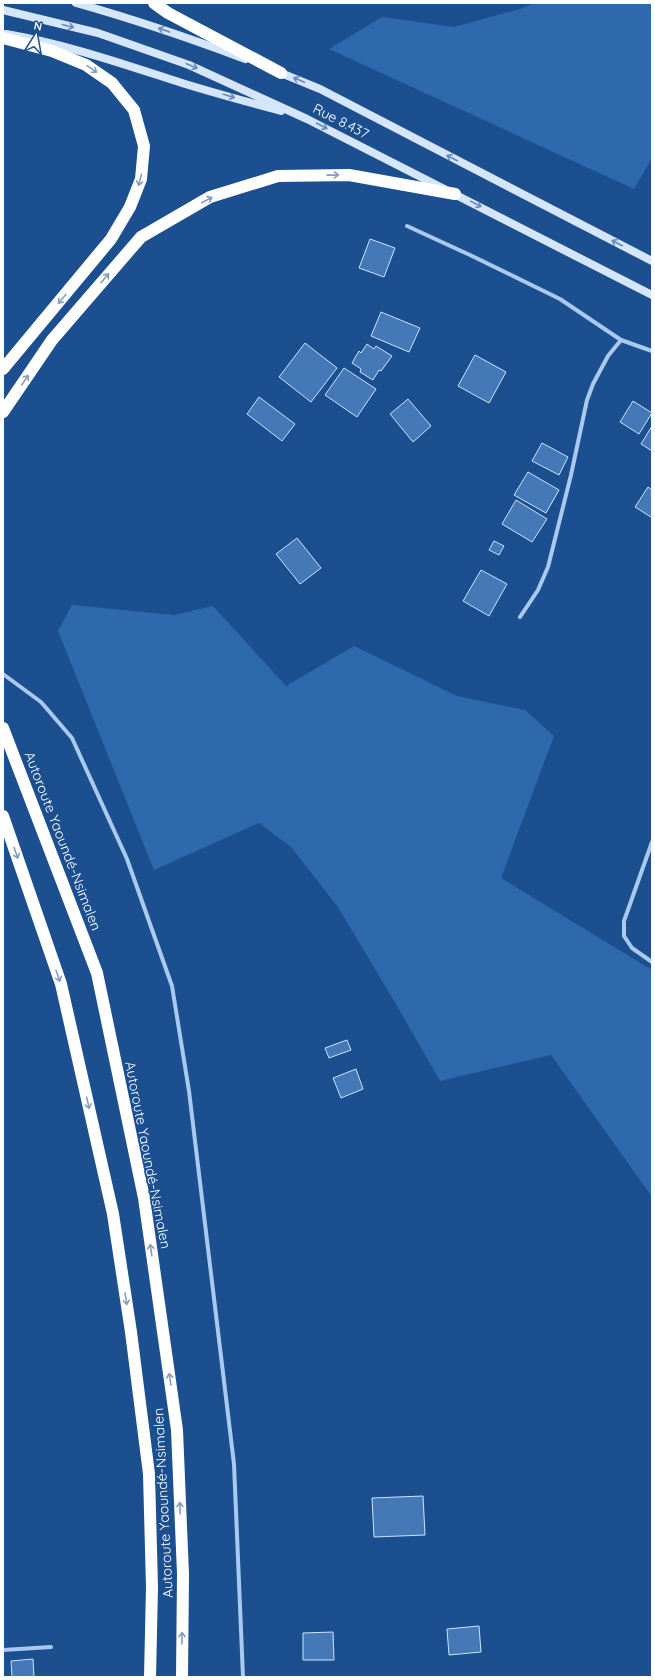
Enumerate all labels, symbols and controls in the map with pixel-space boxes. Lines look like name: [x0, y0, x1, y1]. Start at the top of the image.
north arrow: [16, 16, 56, 56]
text: N: [33, 19, 43, 34]
one-way arrow: [61, 23, 74, 30]
one-way arrow: [157, 26, 170, 33]
one-way arrow: [185, 63, 197, 70]
one-way arrow: [87, 65, 98, 73]
one-way arrow: [293, 76, 305, 84]
one-way arrow: [222, 93, 235, 100]
street label: Rue 8.437: [310, 99, 372, 143]
one-way arrow: [316, 123, 328, 131]
one-way arrow: [446, 153, 458, 161]
one-way arrow: [326, 171, 339, 179]
one-way arrow: [135, 173, 143, 186]
one-way arrow: [200, 195, 212, 203]
one-way arrow: [470, 201, 482, 208]
one-way arrow: [612, 239, 624, 246]
one-way arrow: [101, 273, 110, 284]
one-way arrow: [57, 293, 66, 304]
one-way arrow: [21, 375, 29, 386]
street label: Autoroute Yaoundé-Nsimalen: [21, 749, 105, 933]
one-way arrow: [12, 847, 20, 859]
one-way arrow: [55, 970, 63, 982]
street label: Autoroute Yaoundé-Nsimalen: [121, 1060, 175, 1250]
one-way arrow: [84, 1096, 92, 1109]
one-way arrow: [147, 1244, 155, 1257]
one-way arrow: [122, 1292, 130, 1305]
one-way arrow: [166, 1373, 174, 1386]
street label: Autoroute Yaoundé-Nsimalen: [149, 1408, 177, 1598]
one-way arrow: [177, 1502, 184, 1515]
one-way arrow: [178, 1632, 186, 1645]

